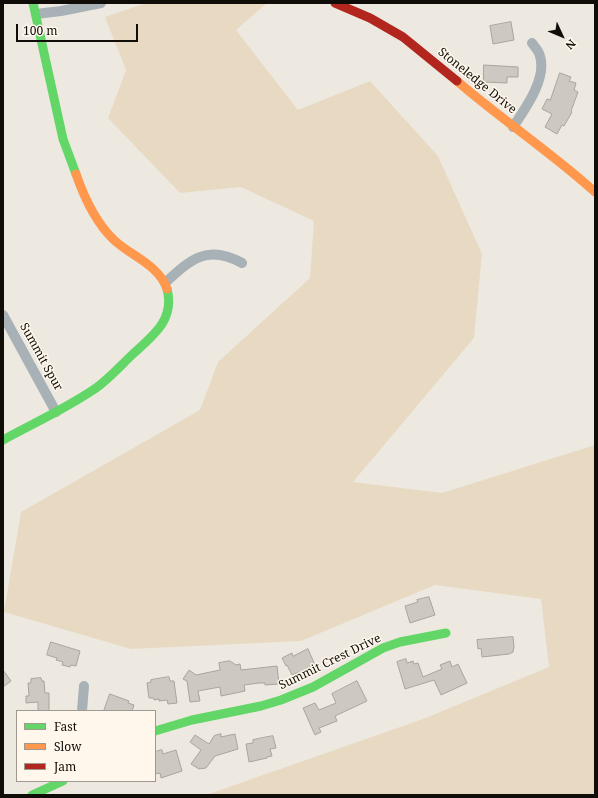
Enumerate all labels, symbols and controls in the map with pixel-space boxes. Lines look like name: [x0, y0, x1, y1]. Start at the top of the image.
scale bar: [18, 16, 140, 42]
north arrow: [542, 16, 582, 56]
text: 100 m: [23, 22, 58, 39]
text: N: [563, 36, 579, 53]
street label: Stoneledge Drive: [435, 45, 519, 117]
street label: Summit Spur: [16, 321, 66, 393]
street label: Summit Crest Drive: [277, 631, 383, 693]
legend: [16, 710, 156, 782]
text: Fast: [54, 718, 77, 735]
text: Slow: [54, 738, 82, 755]
text: Jam: [54, 758, 76, 775]

